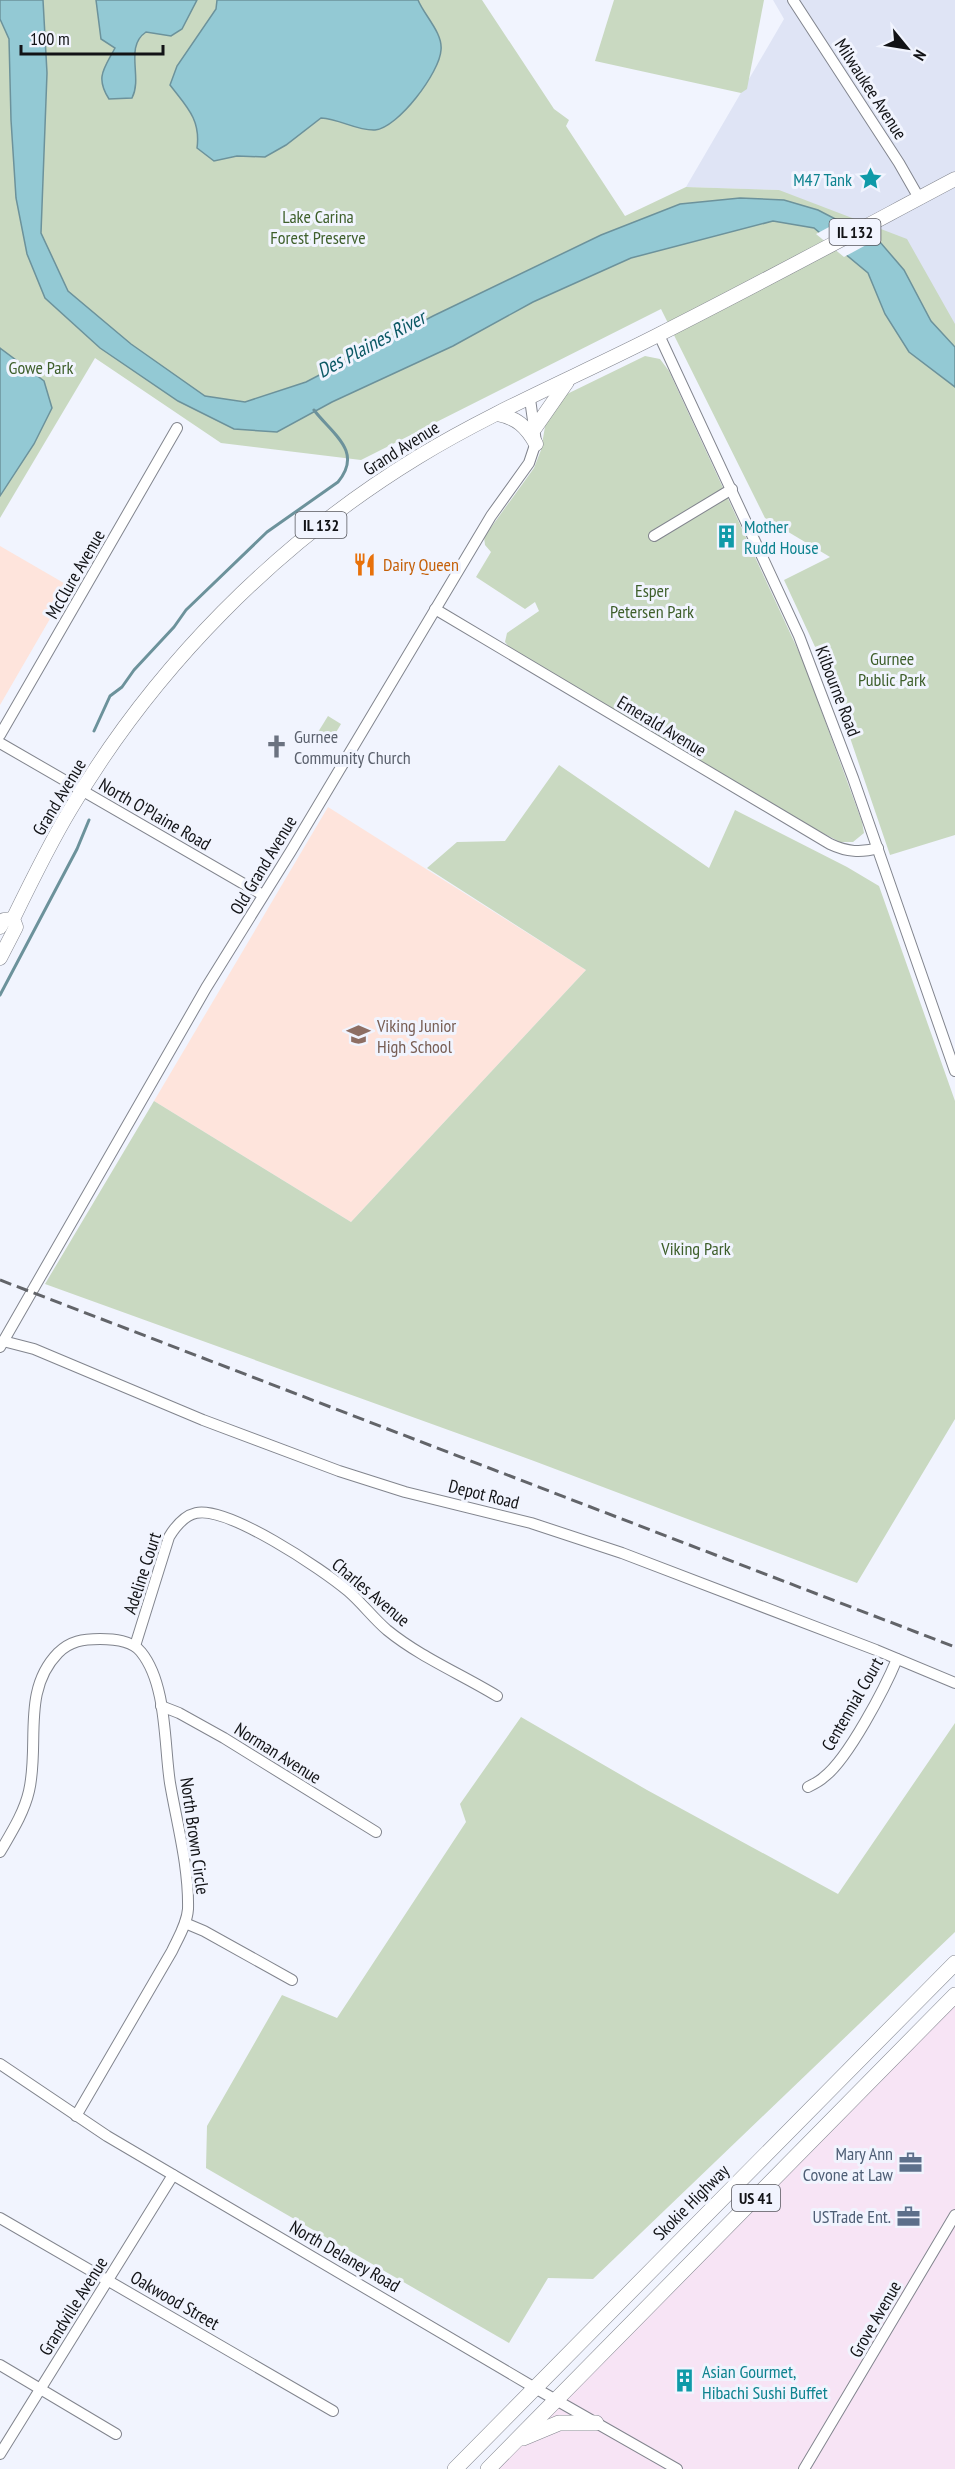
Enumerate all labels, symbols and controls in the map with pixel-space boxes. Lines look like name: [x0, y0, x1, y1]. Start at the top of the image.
scale bar: [21, 18, 164, 56]
north arrow: [877, 18, 937, 78]
text: 100 m: [30, 27, 70, 50]
street label: Milwaukee Avenue: [830, 34, 912, 144]
text: N: [909, 47, 931, 64]
place icon: M47 Tank: [857, 166, 883, 192]
place label: M47 Tank: [793, 168, 852, 191]
park label: Lake Carina Forest Preserve: [270, 205, 366, 249]
road number: IL 132: [830, 219, 880, 245]
water label: Des Plaines River: [312, 303, 432, 383]
park label: Gowe Park: [9, 356, 73, 379]
street label: Grand Avenue: [359, 416, 443, 480]
road number: IL 132: [296, 512, 346, 538]
place label: Mother Rudd House: [744, 515, 819, 559]
building icon: Mother Rudd House: [713, 523, 739, 549]
street label: McClure Avenue: [40, 525, 110, 623]
restaurant icon: Dairy Queen: [352, 551, 378, 577]
place label: Dairy Queen: [383, 553, 459, 576]
park label: Esper Petersen Park: [610, 579, 694, 623]
street label: Kilbourne Road: [810, 642, 866, 740]
park label: Gurnee Public Park: [858, 647, 926, 691]
street label: Emerald Avenue: [613, 690, 711, 762]
place label: Gurnee Community Church: [294, 725, 411, 769]
church icon: Gurnee Community Church: [263, 733, 289, 759]
street label: Grand Avenue: [27, 754, 91, 840]
street label: North O'Plaine Road: [95, 773, 215, 855]
street label: Old Grand Avenue: [224, 811, 302, 919]
place label: Viking Junior High School: [376, 1014, 456, 1058]
school or university icon: Viking Junior High School: [346, 1022, 372, 1048]
park label: Viking Park: [660, 1237, 731, 1260]
street label: Depot Road: [446, 1474, 522, 1514]
street label: Adeline Court: [118, 1529, 166, 1617]
street label: Charles Avenue: [327, 1553, 415, 1631]
street label: Centennial Court: [816, 1653, 888, 1755]
street label: Norman Avenue: [230, 1717, 326, 1789]
street label: North Brown Circle: [175, 1776, 215, 1896]
place label: Mary Ann Covone at Law: [803, 2142, 893, 2186]
office icon: Mary Ann Covone at Law: [898, 2150, 924, 2176]
street label: Skokie Highway: [648, 2159, 734, 2245]
road number: US 41: [732, 2185, 780, 2211]
office icon: USTrade Ent.: [896, 2203, 922, 2229]
place label: USTrade Ent.: [812, 2205, 891, 2228]
street label: North Delaney Road: [286, 2215, 404, 2297]
street label: Grandville Avenue: [34, 2252, 112, 2360]
street label: Oakwood Street: [126, 2265, 224, 2335]
street label: Grove Avenue: [844, 2277, 906, 2361]
place label: Asian Gourmet, Hibachi Sushi Buffet: [702, 2360, 828, 2404]
building icon: Asian Gourmet, Hibachi Sushi Buffet: [671, 2368, 697, 2394]

